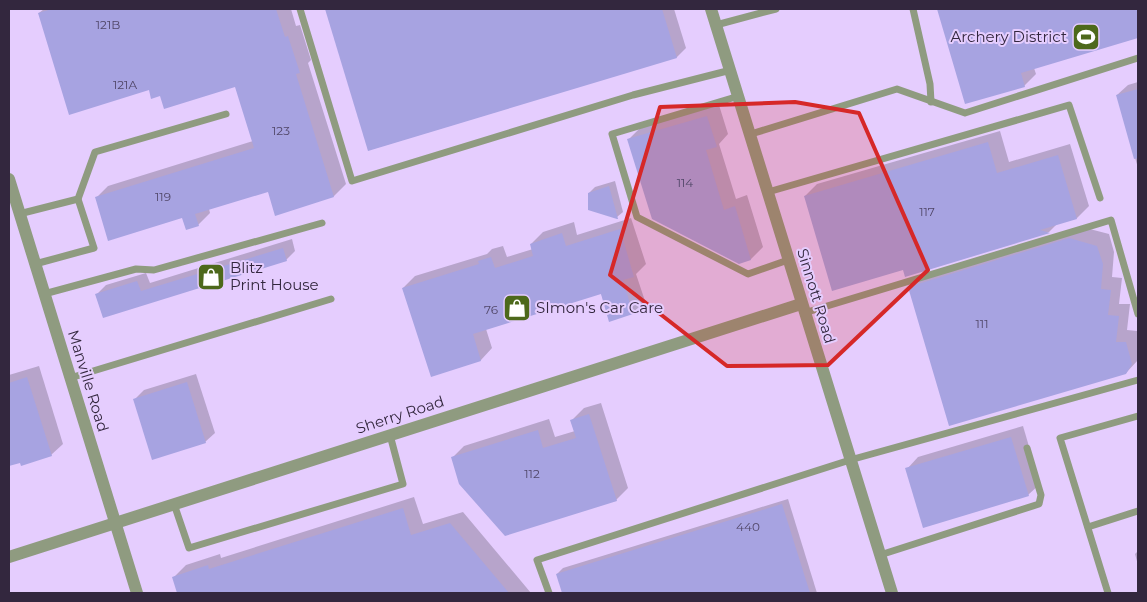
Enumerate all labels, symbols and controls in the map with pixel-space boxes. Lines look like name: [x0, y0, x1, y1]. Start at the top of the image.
house number: 121B: [96, 17, 120, 32]
sports icon: Archery District: [1071, 22, 1101, 52]
place label: Archery District: [951, 27, 1067, 46]
house number: 121A: [113, 77, 137, 92]
house number: 123: [272, 123, 290, 138]
house number: 114: [677, 175, 693, 190]
house number: 119: [155, 189, 171, 204]
house number: 117: [919, 204, 935, 219]
street label: Sinnott Road: [793, 246, 840, 346]
place label: Blitz Print House: [230, 258, 319, 294]
shop icon: Blitz Print House: [196, 262, 226, 292]
shop icon: SImon's Car Care: [502, 293, 532, 323]
place label: SImon's Car Care: [536, 298, 663, 317]
house number: 76: [484, 302, 498, 317]
house number: 111: [976, 316, 989, 331]
street label: Manville Road: [64, 328, 113, 434]
street label: Sherry Road: [353, 391, 446, 438]
house number: 112: [524, 466, 540, 481]
house number: 440: [736, 519, 760, 534]

